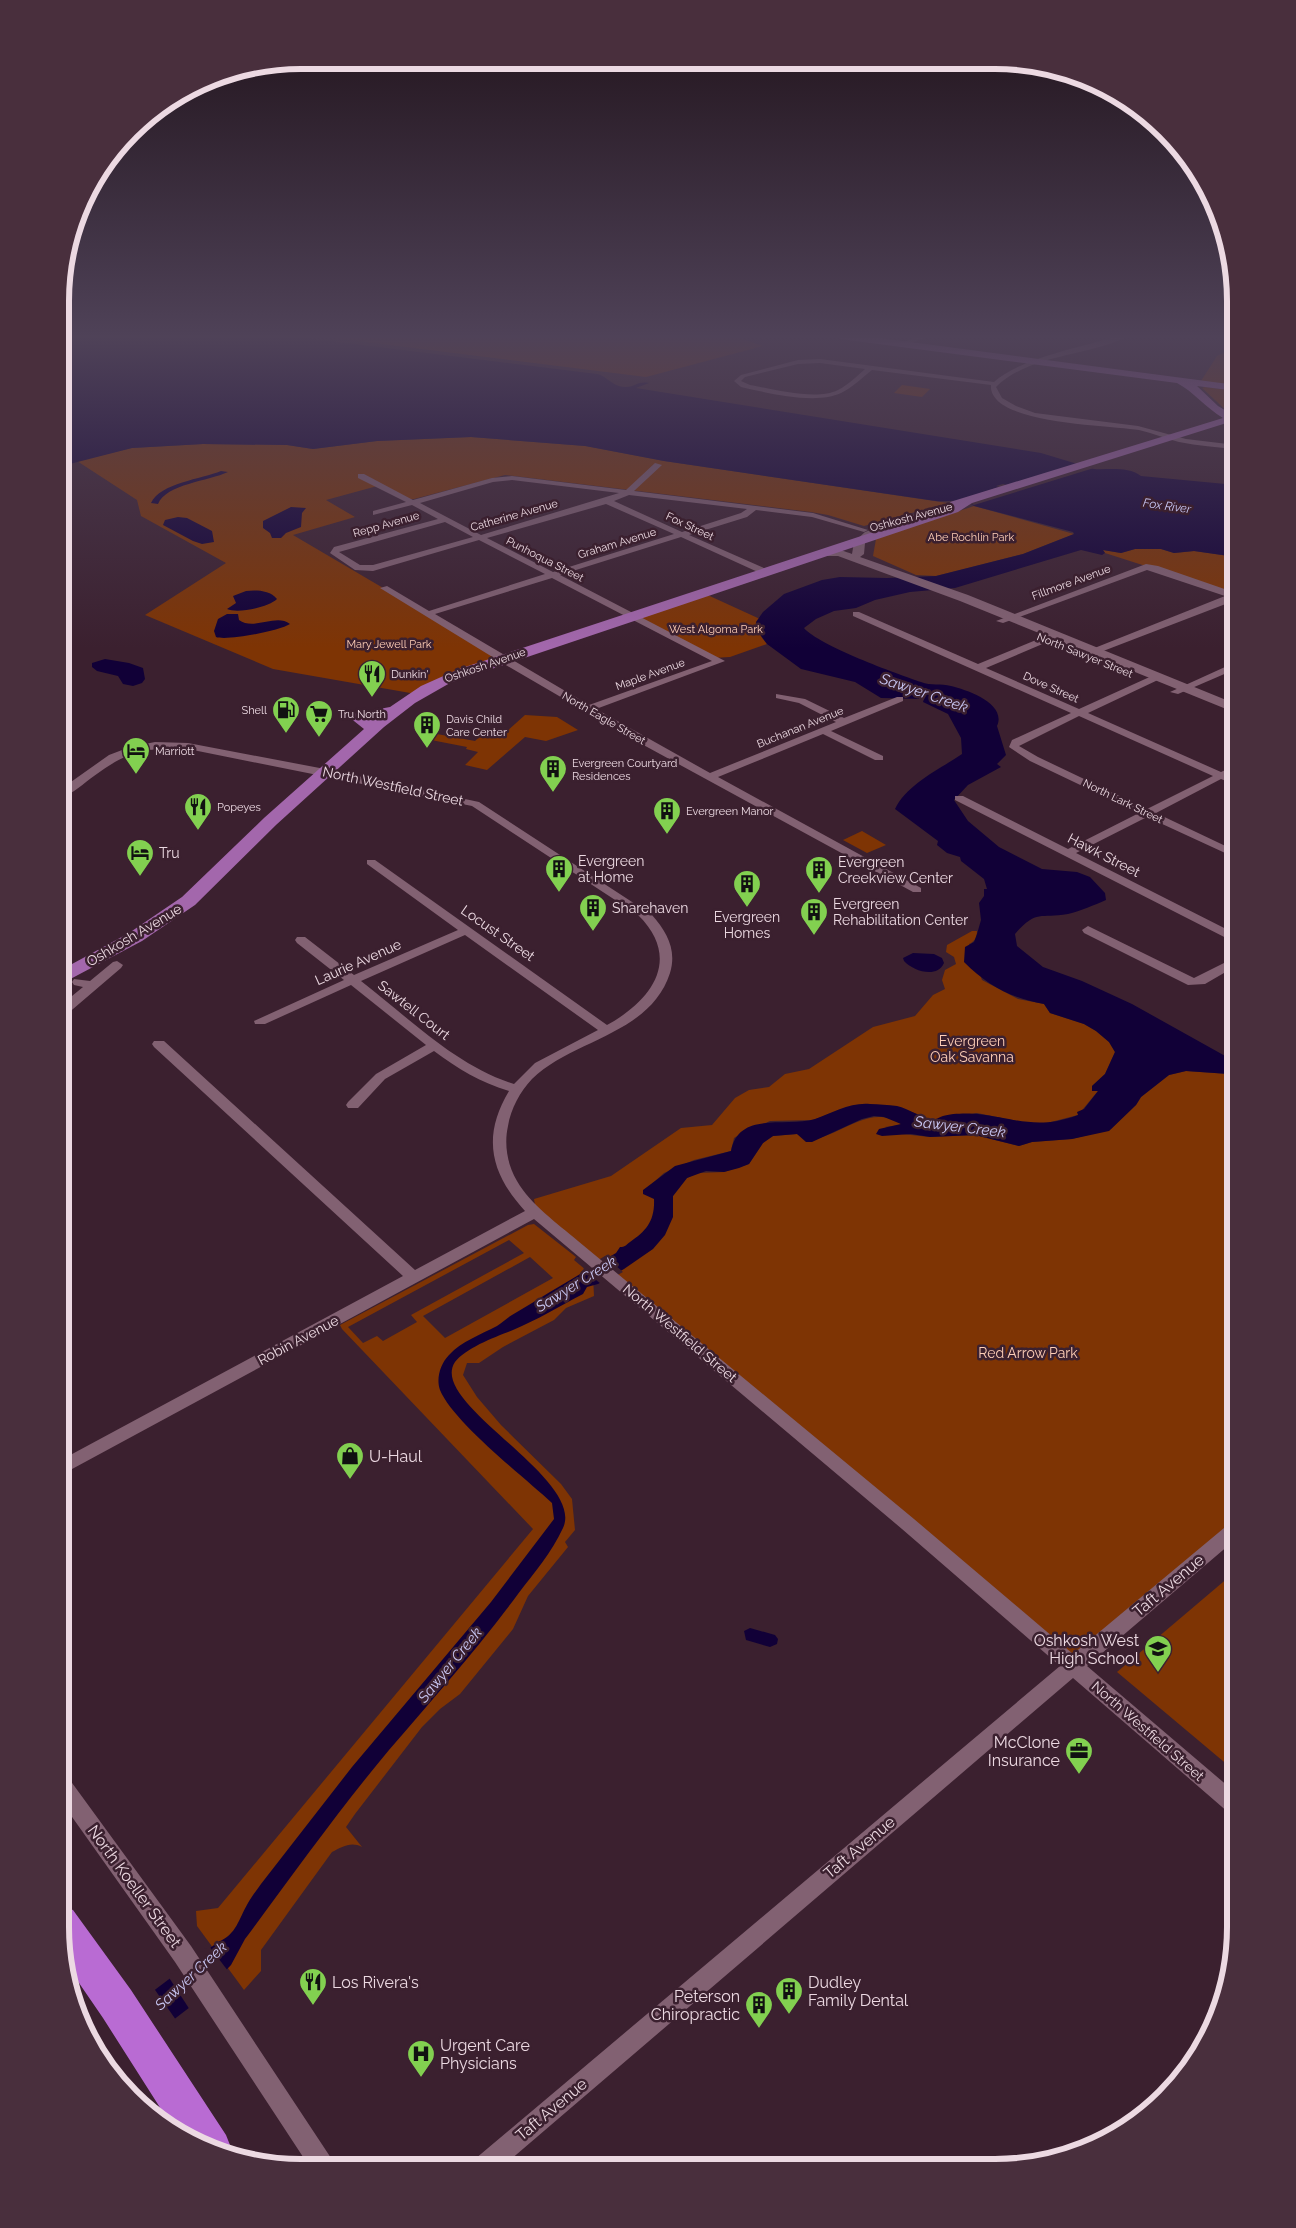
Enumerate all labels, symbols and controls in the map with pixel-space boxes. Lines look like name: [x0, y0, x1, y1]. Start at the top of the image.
water label: Fox River: [1142, 496, 1193, 516]
street label: Catherine Avenue: [469, 497, 560, 534]
street label: Oshkosh Avenue: [868, 500, 954, 535]
street label: Repp Avenue: [352, 509, 421, 540]
street label: Fox Street: [664, 510, 716, 543]
street label: Graham Avenue: [576, 525, 658, 562]
park label: Abe Rochlin Park: [928, 531, 1014, 544]
street label: Punhoqua Street: [504, 534, 586, 585]
street label: Fillmore Avenue: [1030, 562, 1113, 603]
park label: West Algoma Park: [669, 623, 763, 636]
street label: North Sawyer Street: [1035, 630, 1135, 681]
park label: Mary Jewell Park: [346, 638, 432, 651]
street label: Oshkosh Avenue: [443, 645, 528, 685]
street label: Maple Avenue: [614, 656, 687, 693]
restaurant icon: Dunkin': [357, 659, 387, 698]
place label: Dunkin': [391, 668, 429, 681]
water label: Sawyer Creek: [877, 669, 970, 716]
street label: Dove Street: [1021, 669, 1081, 706]
street label: North Eagle Street: [560, 689, 648, 748]
fuel station icon: Shell: [271, 695, 301, 734]
supermarket icon: Tru North: [304, 699, 334, 738]
place label: Shell: [241, 704, 267, 717]
street label: Buchanan Avenue: [755, 704, 846, 751]
place label: Tru North: [338, 708, 386, 721]
building icon: Davis Child Care Center: [412, 710, 442, 749]
place label: Davis Child Care Center: [446, 713, 507, 739]
hotel icon: Marriott: [121, 736, 151, 775]
place label: Marriott: [155, 745, 195, 758]
building icon: Evergreen Courtyard Residences: [538, 754, 568, 793]
place label: Evergreen Courtyard Residences: [572, 757, 678, 783]
street label: North Westfield Street: [321, 763, 465, 809]
street label: North Lark Street: [1081, 777, 1165, 827]
restaurant icon: Popeyes: [183, 792, 213, 831]
building icon: Evergreen Manor: [652, 796, 682, 835]
place label: Popeyes: [217, 801, 261, 814]
place label: Evergreen Manor: [686, 805, 773, 818]
street label: Hawk Street: [1065, 830, 1143, 880]
hotel icon: Tru: [125, 838, 155, 877]
place label: Tru: [159, 845, 180, 861]
place label: Evergreen at Home: [578, 853, 644, 885]
building icon: Evergreen at Home: [544, 854, 574, 893]
place label: Evergreen Creekview Center: [838, 854, 953, 886]
building icon: Evergreen Creekview Center: [804, 855, 834, 894]
building icon: Evergreen Homes: [732, 869, 762, 908]
building icon: Sharehaven: [578, 893, 608, 932]
place label: Evergreen Rehabilitation Center: [833, 896, 968, 928]
building icon: Evergreen Rehabilitation Center: [799, 897, 829, 936]
street label: Oshkosh Avenue: [84, 900, 184, 970]
place label: Sharehaven: [612, 900, 688, 916]
street label: Locust Street: [458, 902, 538, 964]
place label: Evergreen Homes: [714, 909, 780, 941]
street label: Laurie Avenue: [312, 936, 404, 988]
street label: Sawtell Court: [375, 977, 453, 1043]
park label: Evergreen Oak Savanna: [930, 1033, 1014, 1065]
water label: Sawyer Creek: [912, 1112, 1007, 1142]
water label: Sawyer Creek: [531, 1252, 620, 1316]
street label: North Westfield Street: [620, 1281, 740, 1385]
street label: Robin Avenue: [255, 1312, 341, 1368]
park label: Red Arrow Park: [978, 1345, 1078, 1361]
shop icon: U-Haul: [335, 1441, 365, 1480]
place label: U-Haul: [369, 1447, 423, 1466]
street label: Taft Avenue: [1129, 1550, 1208, 1621]
water label: Sawyer Creek: [414, 1624, 486, 1707]
place label: Oshkosh West High School: [1034, 1631, 1140, 1668]
school or university icon: Oshkosh West High School: [1143, 1634, 1173, 1673]
street label: North Westfield Street: [1089, 1678, 1208, 1784]
place label: McClone Insurance: [988, 1733, 1060, 1770]
office icon: McClone Insurance: [1064, 1736, 1094, 1775]
street label: Taft Avenue: [820, 1812, 899, 1883]
street label: North Koeller Street: [84, 1821, 186, 1952]
water label: Sawyer Creek: [151, 1938, 231, 2015]
restaurant icon: Los Rivera's: [298, 1967, 328, 2006]
place label: Los Rivera's: [332, 1973, 419, 1992]
place label: Dudley Family Dental: [808, 1973, 909, 2010]
building icon: Dudley Family Dental: [774, 1976, 804, 2015]
place label: Peterson Chiropractic: [651, 1987, 740, 2024]
building icon: Peterson Chiropractic: [744, 1990, 774, 2029]
place label: Urgent Care Physicians: [440, 2036, 530, 2073]
hospital icon: Urgent Care Physicians: [406, 2039, 436, 2078]
street label: Taft Avenue: [512, 2074, 591, 2145]

